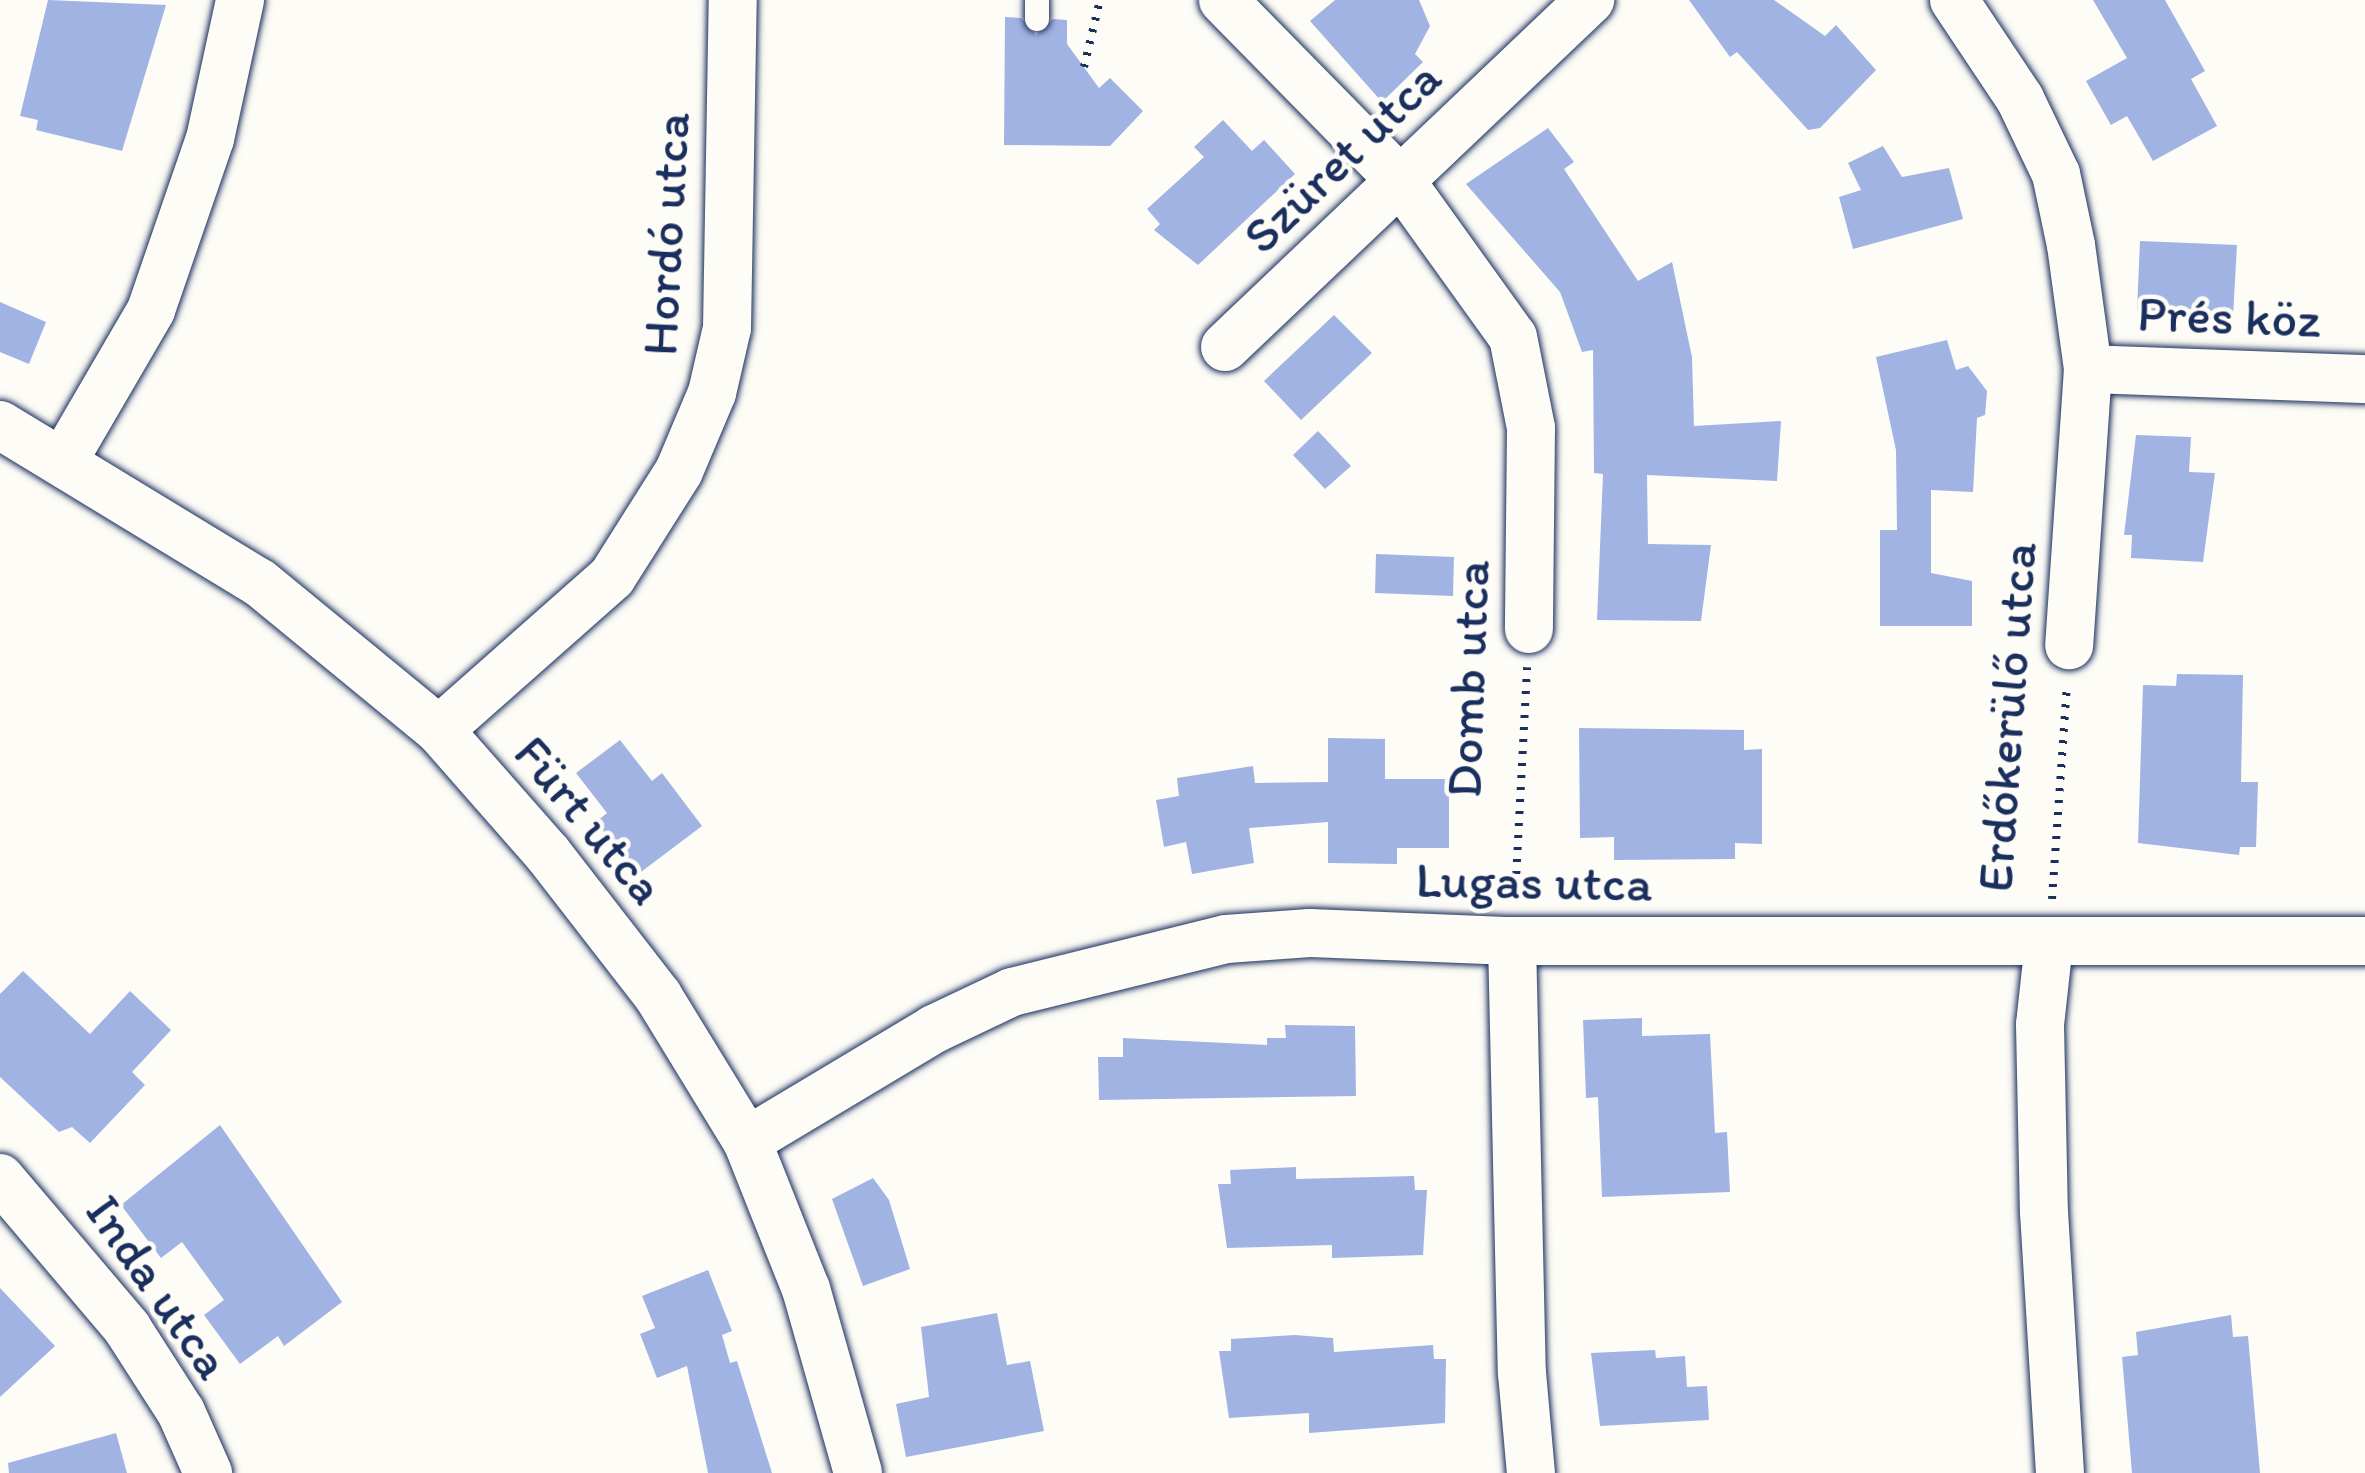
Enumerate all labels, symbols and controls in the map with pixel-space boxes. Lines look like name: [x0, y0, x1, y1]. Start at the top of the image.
street label: Szüret utca: [1231, 48, 1453, 266]
street label: Hordó utca: [629, 111, 703, 357]
street label: Prés köz: [2136, 283, 2322, 351]
street label: Erdőkerülő utca: [1964, 541, 2050, 893]
street label: Domb utca: [1433, 560, 1503, 798]
street label: Fürt utca: [501, 724, 677, 916]
street label: Lugas utca: [1416, 849, 1652, 915]
street label: Inda utca: [73, 1184, 243, 1390]

